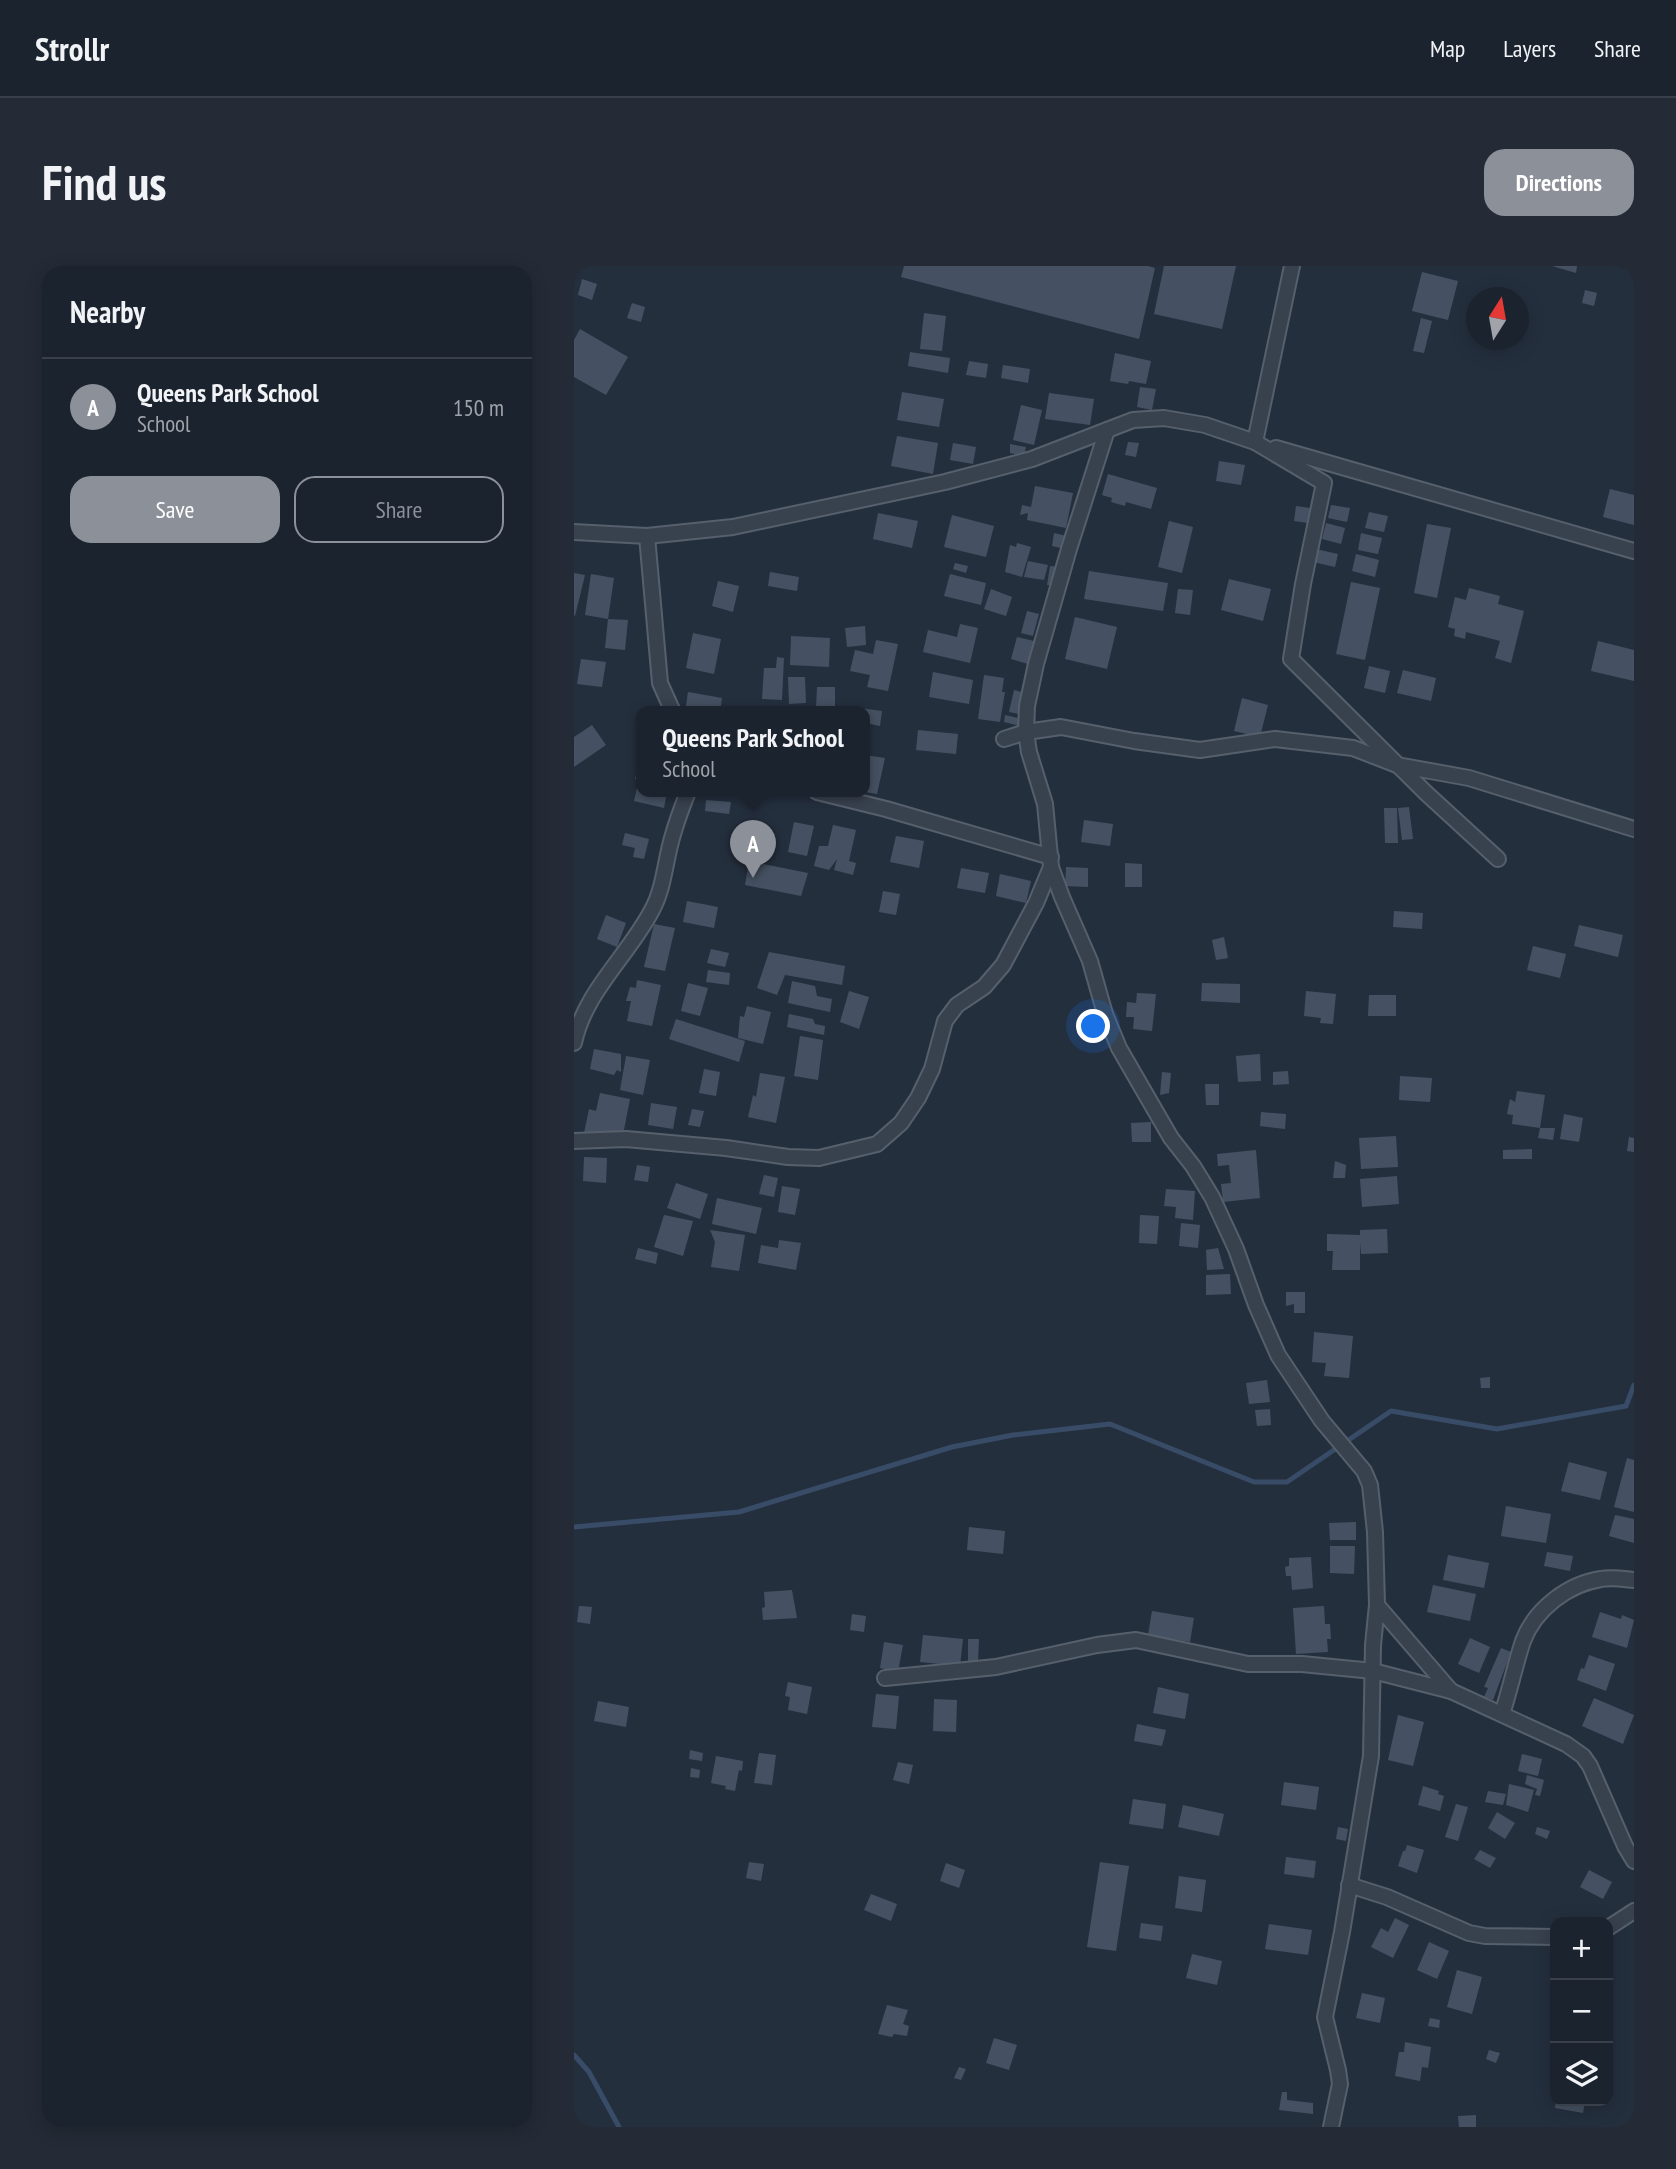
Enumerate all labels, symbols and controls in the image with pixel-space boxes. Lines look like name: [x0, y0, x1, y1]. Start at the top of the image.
text: Strollr: [35, 27, 109, 70]
text: Map: [1430, 33, 1465, 64]
text: Layers: [1503, 33, 1556, 64]
text: Share: [1594, 33, 1641, 64]
button: Directions: [1484, 149, 1634, 216]
text: Find us: [42, 150, 166, 214]
north arrow: [1466, 287, 1529, 350]
text: Nearby: [70, 292, 145, 331]
text: Queens Park School: [137, 376, 319, 409]
text: A: [87, 393, 99, 422]
text: 150 m: [453, 393, 504, 422]
text: School: [137, 409, 190, 438]
button: Save: [70, 476, 280, 543]
button: Share: [294, 476, 504, 543]
popup: [636, 706, 870, 797]
text: Queens Park School: [662, 721, 844, 754]
text: School: [662, 754, 716, 783]
pin: A: [730, 820, 776, 878]
your location: [1076, 1009, 1110, 1043]
map controls: [1550, 1917, 1613, 2106]
button: +: [1550, 1917, 1613, 1980]
button: −: [1550, 1980, 1613, 2043]
button: layers: [1550, 2043, 1613, 2106]

